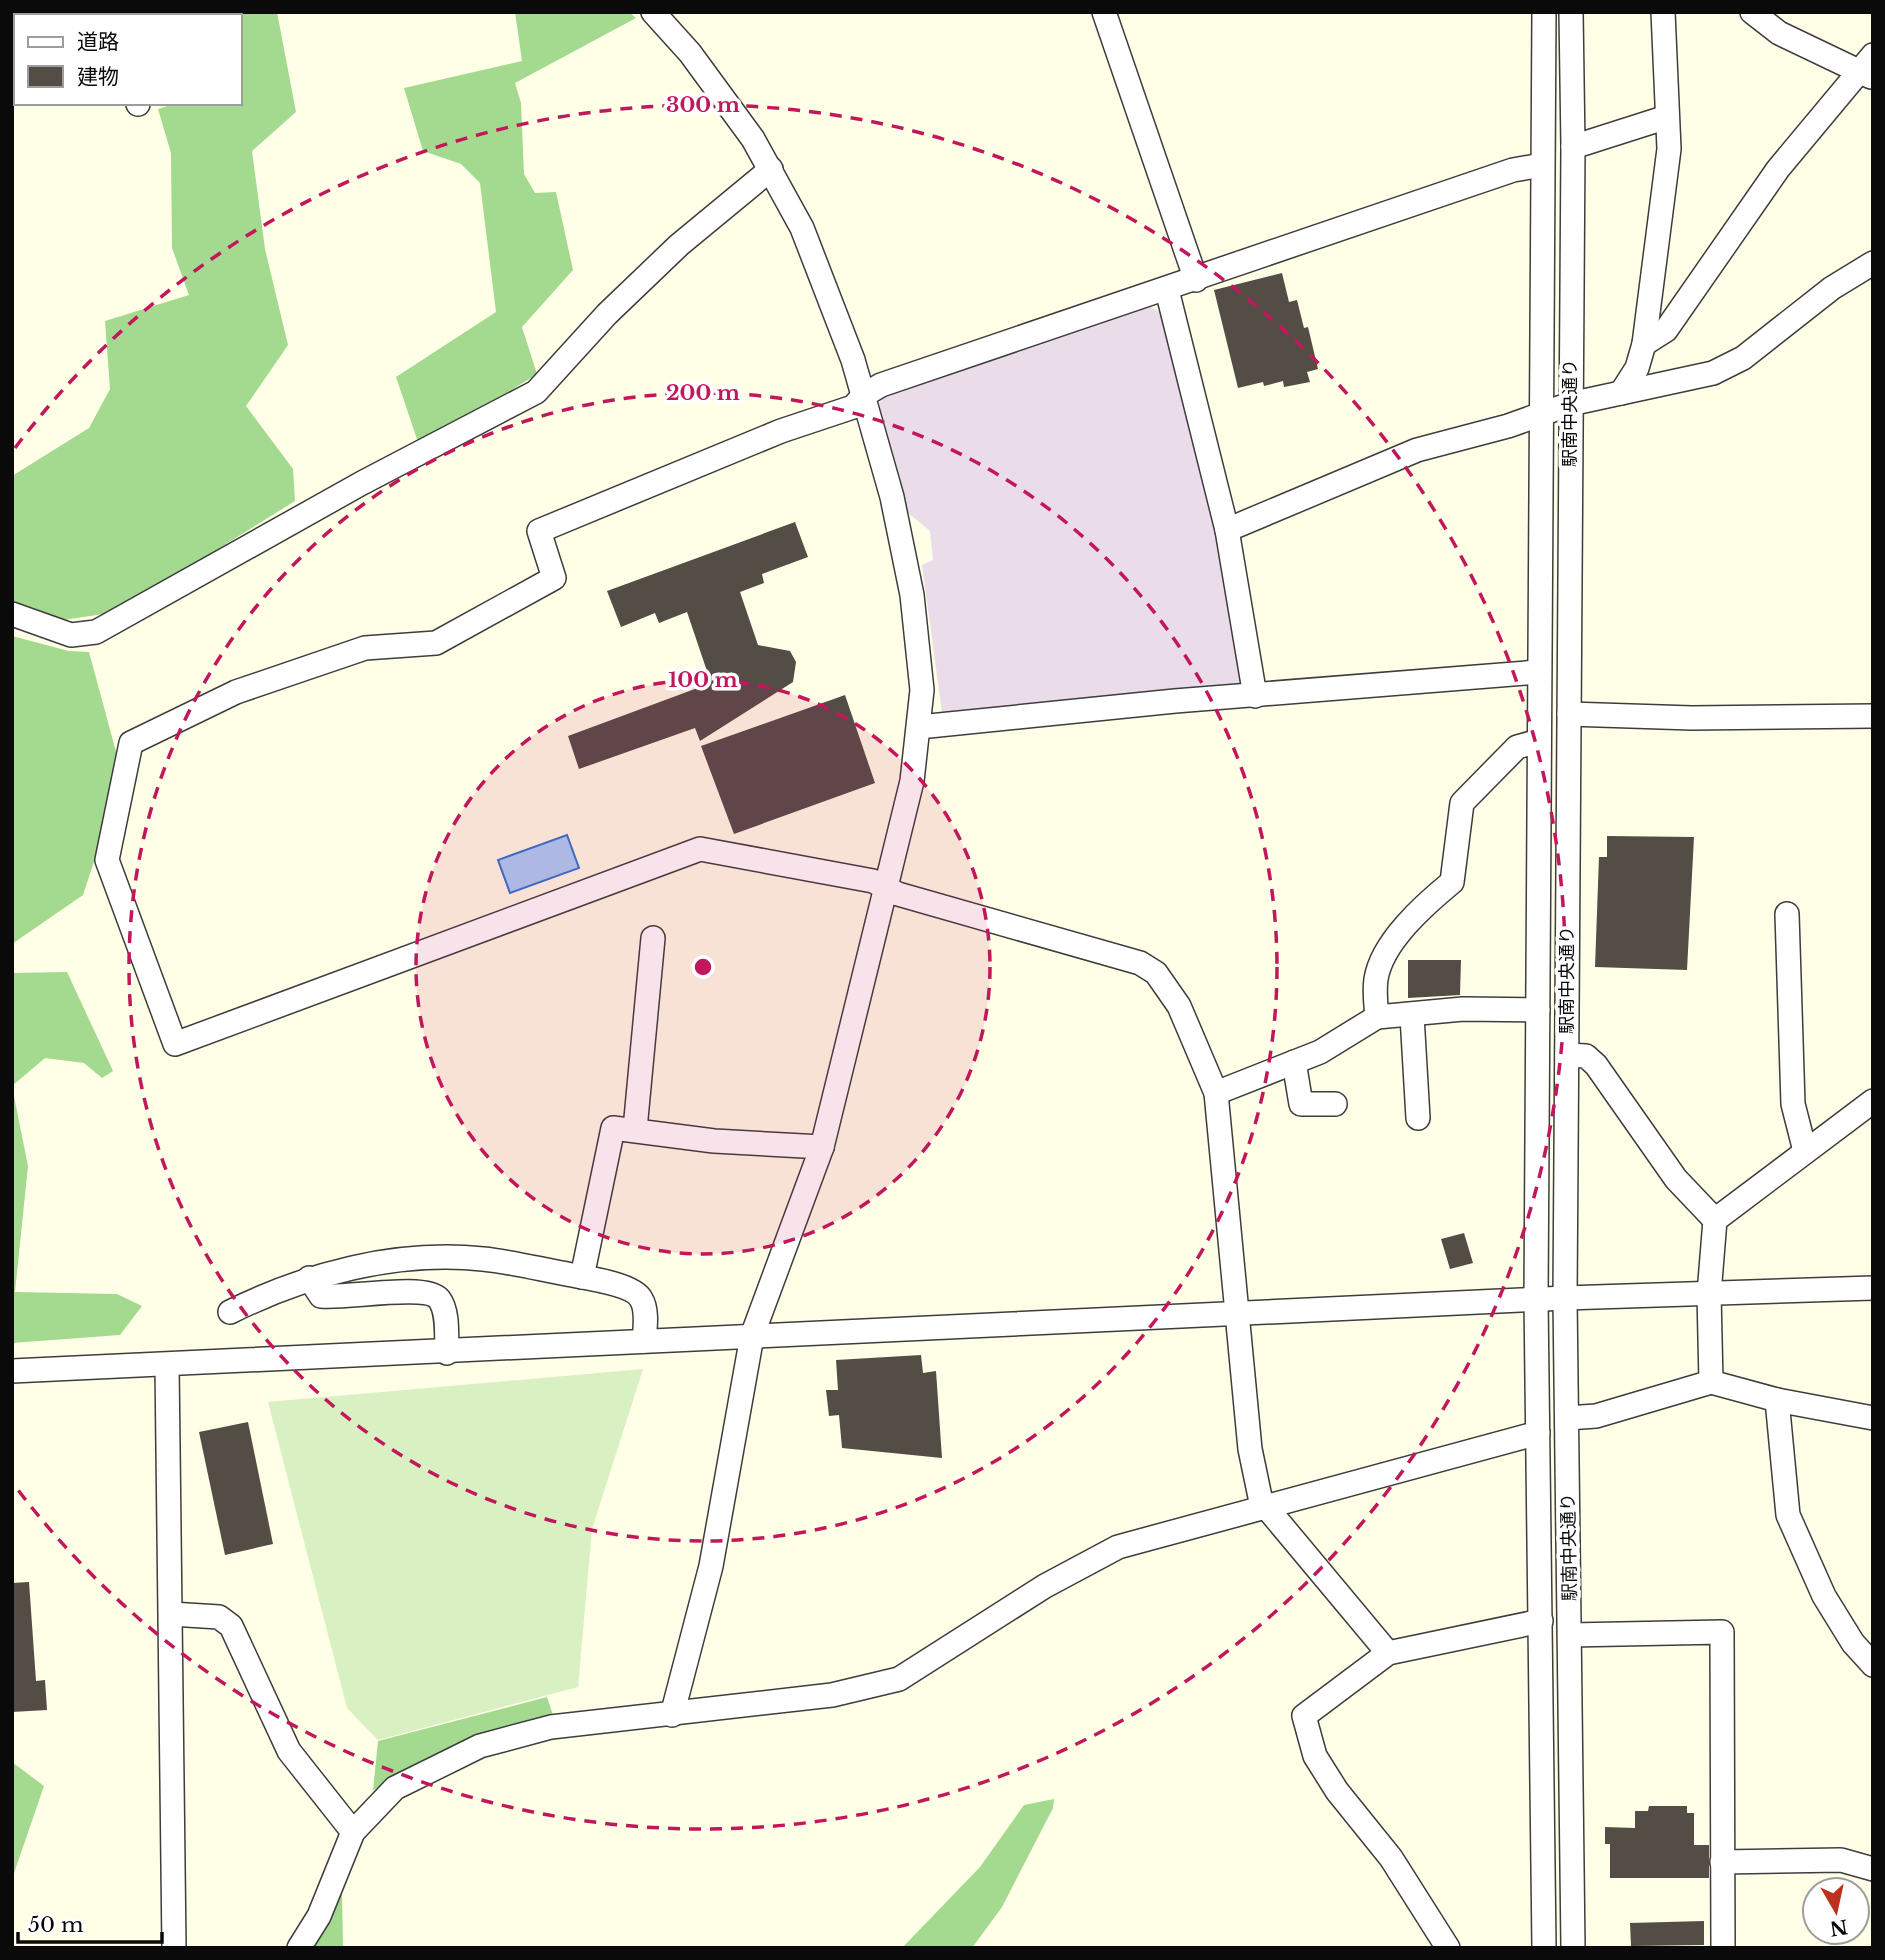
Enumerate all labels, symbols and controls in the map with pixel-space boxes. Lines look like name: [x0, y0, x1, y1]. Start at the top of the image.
legend: [14, 14, 242, 105]
text: 道路: [77, 29, 119, 55]
text: 建物: [77, 64, 119, 90]
text: 300 m: [666, 92, 740, 118]
street label: 駅南中央通り: [1559, 359, 1581, 467]
text: 200 m: [666, 380, 740, 406]
text: 100 m: [668, 667, 738, 693]
street label: 駅南中央通り: [1556, 926, 1578, 1034]
centre of rings: [691, 955, 715, 979]
street label: 駅南中央通り: [1557, 1493, 1581, 1601]
north arrow: [1801, 1876, 1871, 1946]
scale bar: [18, 1900, 161, 1944]
text: 50 m: [28, 1912, 84, 1938]
text: N: [1828, 1915, 1849, 1940]

